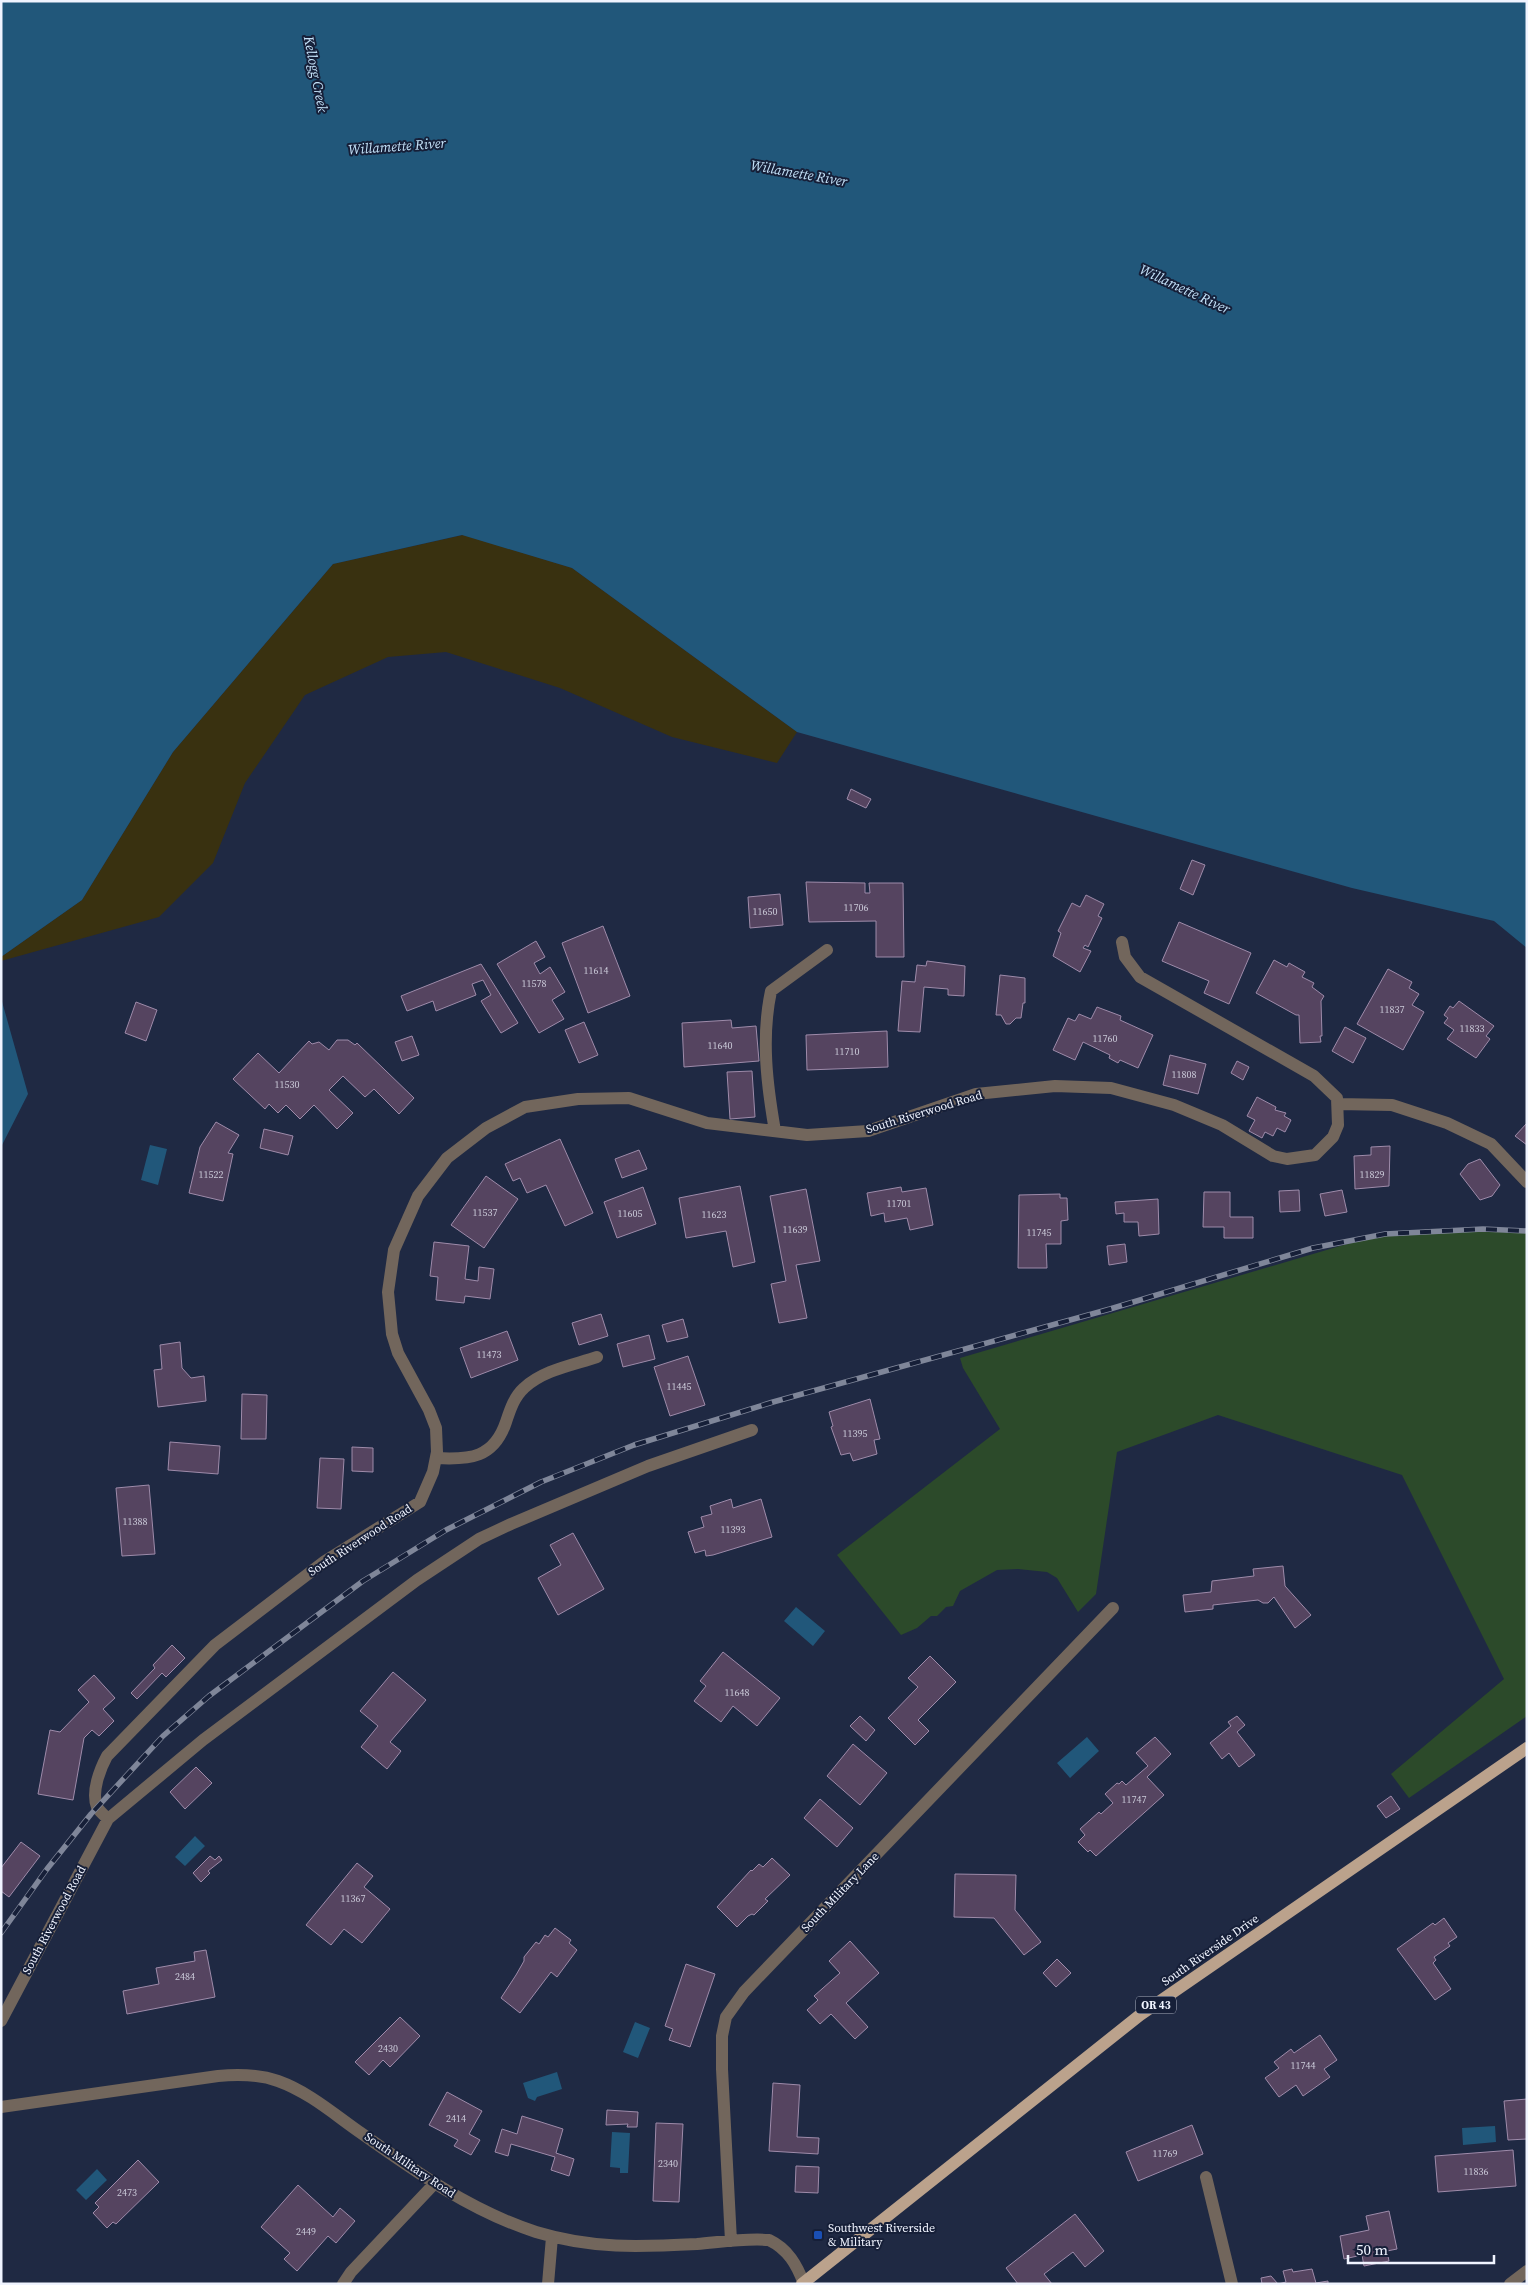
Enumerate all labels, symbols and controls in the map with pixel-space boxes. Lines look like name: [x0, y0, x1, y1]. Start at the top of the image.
water label: Kellogg Creek: [299, 33, 333, 114]
water label: Willamette River: [347, 133, 447, 159]
water label: Willamette River: [749, 155, 849, 191]
water label: Willamette River: [1136, 259, 1234, 319]
house number: 11706: [844, 901, 869, 914]
house number: 11650: [753, 905, 778, 918]
house number: 11614: [584, 964, 609, 977]
house number: 11578: [522, 977, 547, 990]
house number: 11837: [1380, 1003, 1405, 1016]
house number: 11833: [1460, 1022, 1485, 1035]
house number: 11760: [1093, 1032, 1118, 1045]
house number: 11640: [708, 1039, 733, 1052]
house number: 11710: [835, 1045, 860, 1058]
house number: 11808: [1172, 1068, 1197, 1081]
house number: 11530: [275, 1078, 300, 1091]
street label: South Riverwood Road: [864, 1087, 984, 1137]
house number: 11522: [199, 1168, 224, 1181]
house number: 11829: [1360, 1168, 1385, 1181]
house number: 11701: [887, 1197, 912, 1210]
house number: 11537: [473, 1206, 498, 1219]
house number: 11605: [618, 1207, 643, 1220]
house number: 11623: [702, 1208, 727, 1221]
house number: 11639: [783, 1223, 808, 1236]
house number: 11745: [1027, 1226, 1052, 1239]
house number: 11473: [477, 1348, 502, 1361]
house number: 11445: [667, 1380, 692, 1393]
house number: 11395: [843, 1427, 868, 1440]
street label: South Riverwood Road: [305, 1500, 415, 1580]
house number: 11388: [123, 1515, 148, 1528]
house number: 11393: [721, 1523, 746, 1536]
house number: 11648: [725, 1686, 750, 1699]
house number: 11747: [1122, 1793, 1147, 1806]
street label: South Military Lane: [798, 1848, 882, 1936]
street label: South Riverwood Road: [19, 1863, 89, 1977]
house number: 11367: [341, 1892, 366, 1905]
street label: South Riverside Drive: [1158, 1910, 1262, 1990]
house number: 2484: [175, 1970, 195, 1983]
road number: OR 43: [1136, 1996, 1176, 2014]
house number: 2430: [378, 2042, 398, 2055]
house number: 11744: [1291, 2059, 1316, 2072]
house number: 2414: [446, 2112, 466, 2125]
street label: South Military Road: [361, 2129, 459, 2201]
house number: 11769: [1153, 2147, 1178, 2160]
house number: 2340: [658, 2157, 678, 2170]
house number: 11836: [1464, 2165, 1489, 2178]
house number: 2473: [117, 2186, 137, 2199]
place label: Southwest Riverside & Military: [828, 2220, 935, 2250]
house number: 2449: [296, 2225, 316, 2238]
marker: Southwest Riverside & Military: [812, 2229, 824, 2241]
scale bar: [1348, 2232, 1494, 2264]
text: 50 m: [1356, 2239, 1388, 2260]

